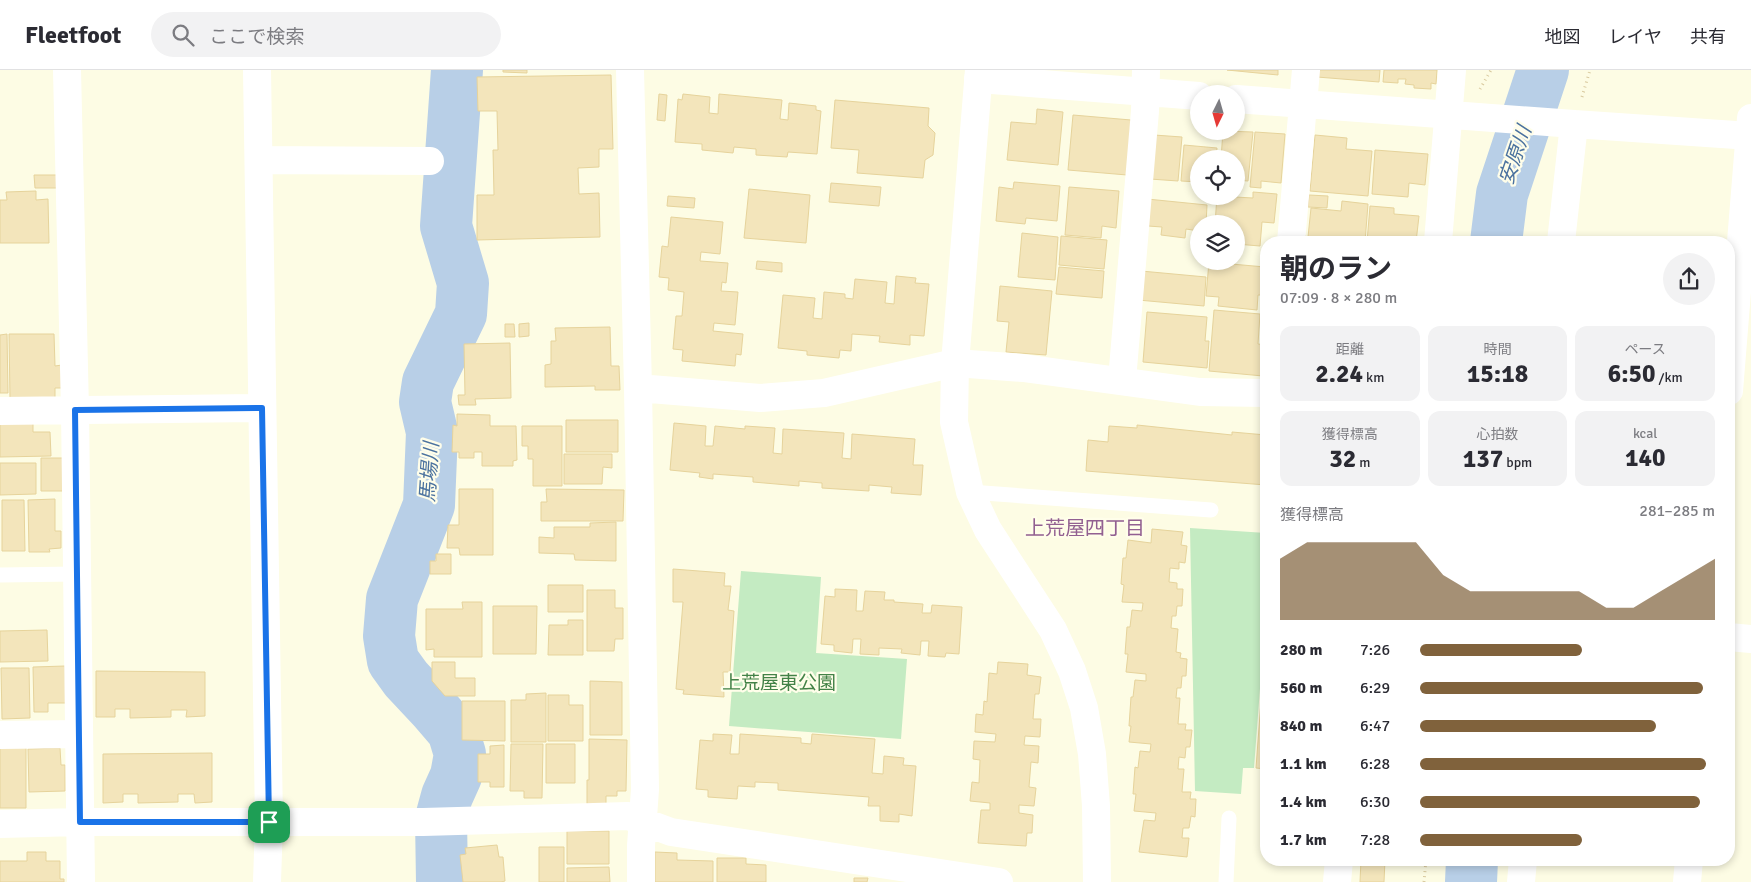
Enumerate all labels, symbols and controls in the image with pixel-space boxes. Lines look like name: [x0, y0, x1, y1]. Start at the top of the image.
search box: [151, 12, 501, 57]
text: Fleetfoot: [25, 20, 121, 50]
icon: search: [169, 21, 197, 49]
text: ここで検索: [209, 25, 304, 49]
text: 地図: [1545, 26, 1581, 48]
text: レイヤ: [1609, 26, 1662, 48]
text: 共有: [1690, 26, 1726, 48]
north arrow: [1190, 85, 1245, 140]
map controls: [1190, 85, 1245, 270]
water label: 安原川: [1494, 121, 1538, 188]
button: locate: [1190, 150, 1245, 205]
button: layers: [1190, 215, 1245, 270]
text: 朝のラン: [1280, 252, 1392, 286]
button: share: [1663, 253, 1715, 305]
text: 07:09 · 8 × 280 m: [1280, 288, 1397, 308]
text: 距離: [1336, 341, 1364, 358]
text: 時間: [1483, 341, 1511, 358]
text: ペース: [1625, 341, 1666, 358]
text: 2.24: [1315, 358, 1363, 389]
text: 15:18: [1467, 358, 1528, 389]
text: 6:50: [1608, 358, 1656, 389]
text: km: [1363, 369, 1384, 386]
text: /km: [1656, 369, 1683, 386]
text: kcal: [1633, 425, 1657, 442]
text: 獲得標高: [1322, 426, 1378, 443]
text: 心拍数: [1476, 426, 1518, 443]
water label: 馬場川: [415, 439, 444, 503]
text: 140: [1625, 442, 1665, 473]
text: 32: [1329, 443, 1356, 474]
text: 137: [1463, 443, 1503, 474]
text: m: [1356, 454, 1370, 471]
text: bpm: [1503, 454, 1532, 471]
text: 281–285 m: [1639, 501, 1715, 521]
text: 獲得標高: [1280, 505, 1344, 525]
district label: 上荒屋四丁目: [1025, 516, 1145, 541]
text: 280 m: [1280, 640, 1322, 660]
text: 7:26: [1360, 640, 1390, 660]
park label: 上荒屋東公園: [722, 671, 836, 695]
text: 560 m: [1280, 678, 1322, 698]
text: 6:29: [1360, 678, 1390, 698]
text: 840 m: [1280, 716, 1322, 736]
text: 6:47: [1360, 716, 1390, 736]
text: 1.1 km: [1280, 754, 1327, 774]
text: 6:28: [1360, 754, 1390, 774]
text: 1.4 km: [1280, 792, 1327, 812]
text: 6:30: [1360, 792, 1390, 812]
pin: [248, 801, 290, 843]
icon: arrive: [255, 808, 283, 836]
text: 1.7 km: [1280, 830, 1327, 850]
text: 7:28: [1360, 830, 1390, 850]

